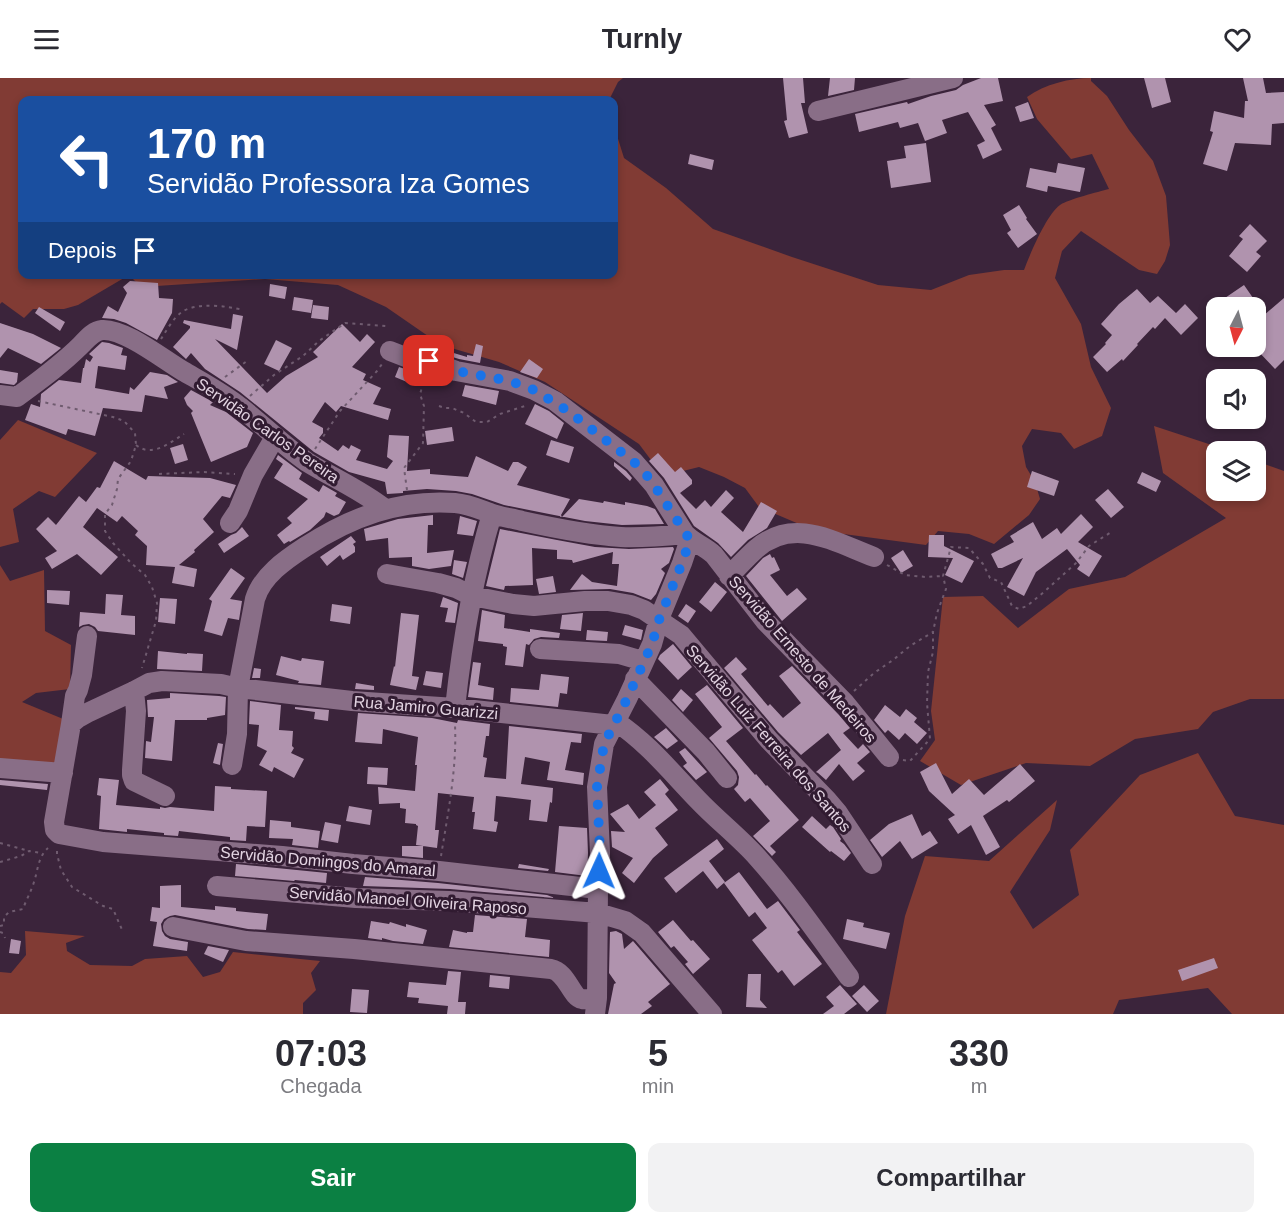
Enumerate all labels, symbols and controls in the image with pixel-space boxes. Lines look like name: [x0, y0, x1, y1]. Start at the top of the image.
icon: menu: [30, 23, 63, 56]
icon: heart: [1221, 23, 1254, 56]
text: Turnly: [602, 24, 682, 54]
icon: left: [48, 120, 126, 198]
text: 170 m: [147, 120, 266, 167]
text: Servidão Professora Iza Gomes: [147, 169, 530, 199]
icon: arrive: [128, 234, 161, 267]
text: Depois: [48, 238, 116, 263]
north arrow: [1206, 297, 1266, 357]
map controls: [1206, 297, 1266, 501]
pin: [403, 335, 454, 386]
icon: arrive: [412, 344, 445, 377]
button: sound: [1206, 369, 1266, 429]
street label: Servidão Carlos Pereira: [193, 375, 342, 486]
button: layers: [1206, 441, 1266, 501]
street label: Servidão Ernesto de Medeiros: [726, 573, 880, 746]
street label: Servidão Luiz Ferreira dos Santos: [683, 641, 854, 835]
street label: Rua Jamiro Guarizzi: [353, 693, 499, 722]
position arrow: [567, 839, 631, 903]
street label: Servidão Domingos do Amaral: [220, 844, 436, 879]
street label: Servidão Manoel Oliveira Raposo: [288, 884, 528, 917]
text: 07:03: [275, 1033, 367, 1074]
text: 5: [648, 1033, 668, 1074]
text: 330: [949, 1033, 1009, 1074]
text: Chegada: [280, 1075, 362, 1097]
text: min: [642, 1075, 674, 1097]
text: m: [971, 1075, 987, 1097]
button: Sair: [30, 1143, 636, 1212]
button: Compartilhar: [648, 1143, 1254, 1212]

